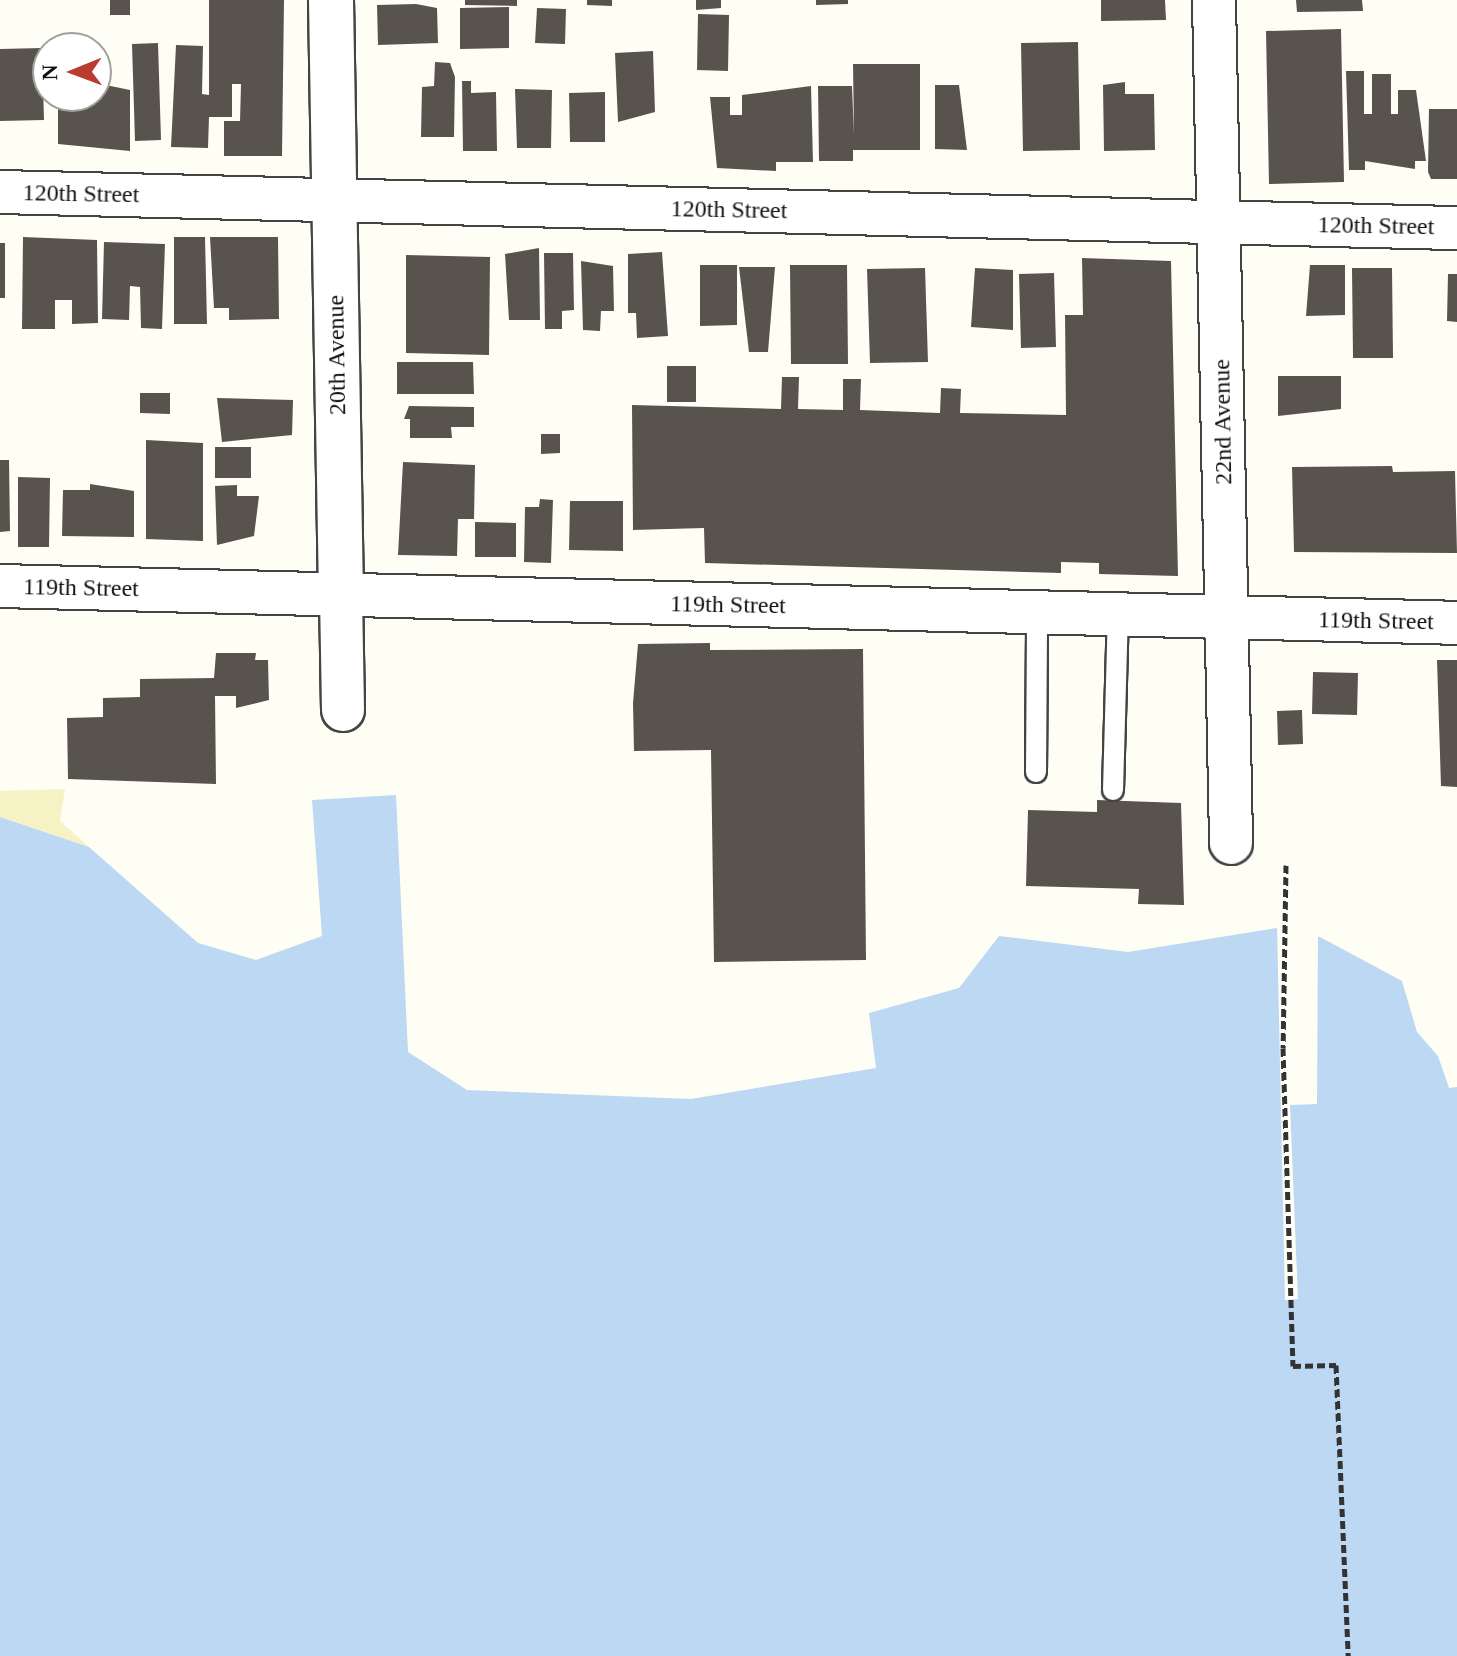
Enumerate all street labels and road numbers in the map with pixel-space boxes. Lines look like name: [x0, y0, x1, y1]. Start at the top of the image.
street label: 120th Street: [22, 179, 140, 209]
street label: 120th Street: [670, 195, 788, 225]
street label: 120th Street: [1317, 211, 1435, 241]
street label: 20th Avenue: [322, 294, 352, 416]
street label: 22nd Avenue: [1207, 358, 1239, 486]
street label: 119th Street: [23, 573, 139, 603]
street label: 119th Street: [670, 590, 786, 620]
street label: 119th Street: [1318, 606, 1434, 636]

